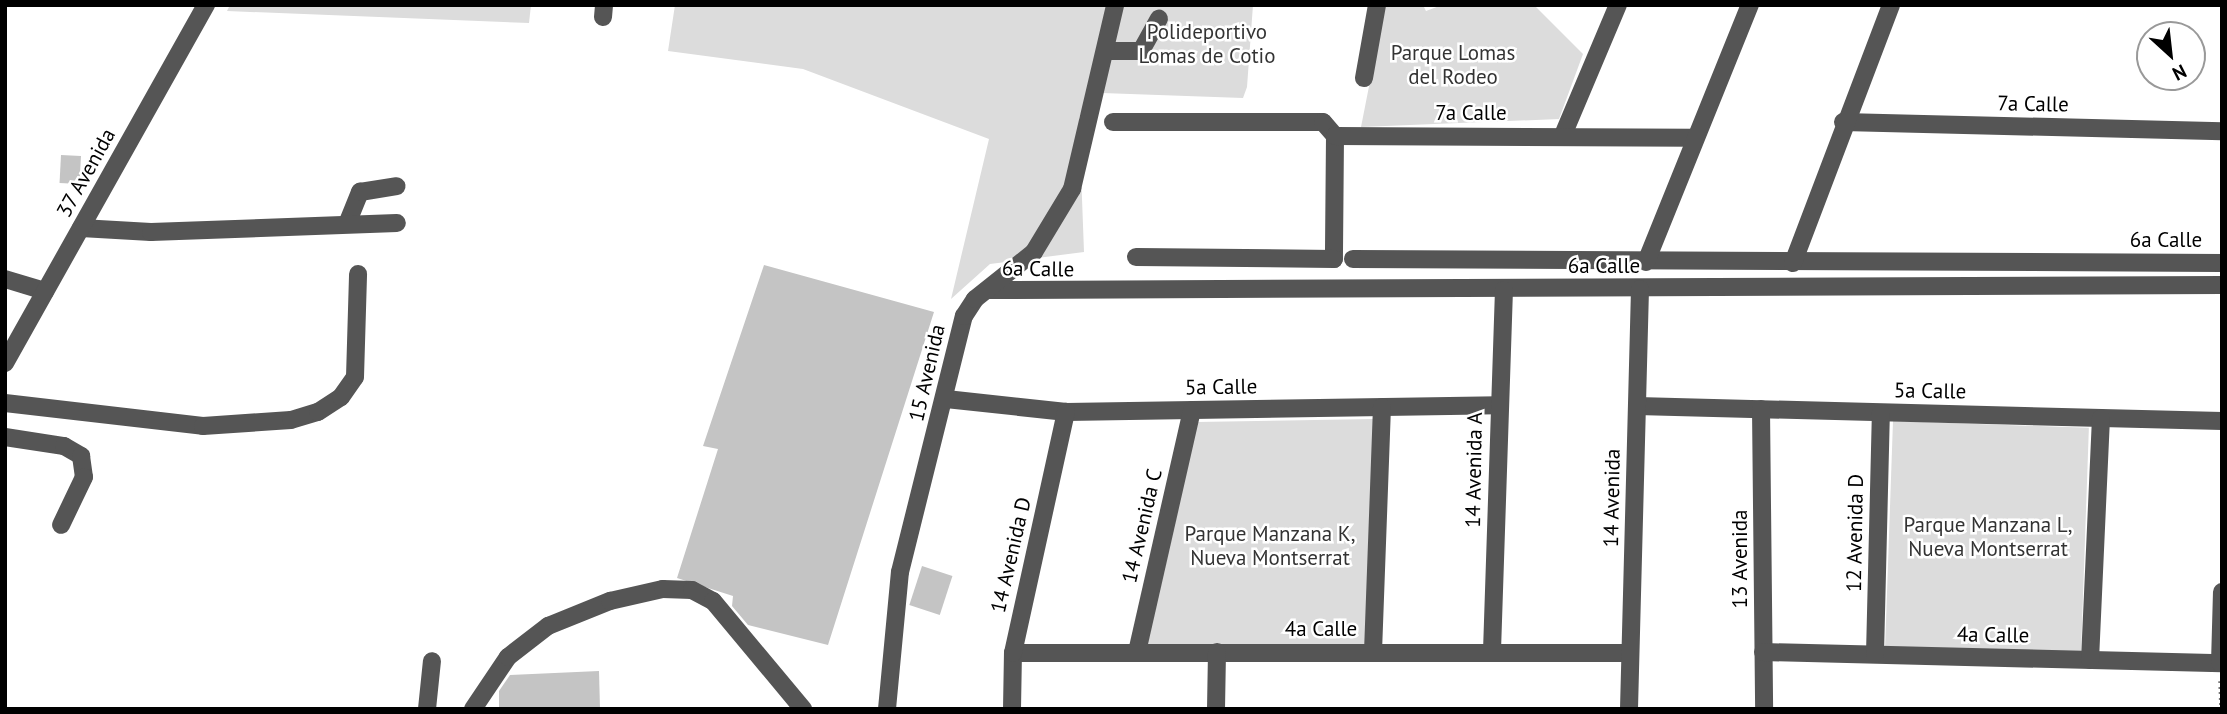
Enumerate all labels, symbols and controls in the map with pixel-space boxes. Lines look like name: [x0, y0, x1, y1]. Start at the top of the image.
park label: Polideportivo Lomas de Cotio: [1139, 19, 1275, 69]
north arrow: [2136, 21, 2206, 91]
park label: Parque Lomas del Rodeo: [1391, 40, 1515, 90]
text: N: [2169, 59, 2191, 86]
street label: 7a Calle: [1997, 91, 2069, 117]
street label: 7a Calle: [1435, 100, 1507, 126]
street label: 37 Avenida: [51, 123, 121, 223]
street label: 6a Calle: [2130, 227, 2202, 253]
street label: 6a Calle: [1568, 253, 1640, 279]
street label: 6a Calle: [1002, 256, 1074, 282]
street label: 15 Avenida: [904, 322, 950, 424]
street label: 5a Calle: [1185, 374, 1257, 400]
street label: 5a Calle: [1894, 378, 1966, 404]
street label: 14 Avenida A: [1460, 411, 1488, 529]
street label: 14 Avenida: [1599, 448, 1625, 548]
street label: 14 Avenida C: [1117, 466, 1167, 586]
street label: 12 Avenida D: [1841, 473, 1869, 593]
street label: 14 Avenida D: [985, 494, 1037, 616]
street label: 13 Avenida: [1727, 509, 1753, 609]
park label: Parque Manzana L, Nueva Montserrat: [1904, 512, 2072, 562]
park label: Parque Manzana K, Nueva Montserrat: [1185, 521, 1355, 571]
street label: 4a Calle: [1285, 616, 1357, 642]
street label: 4a Calle: [1957, 622, 2029, 648]

